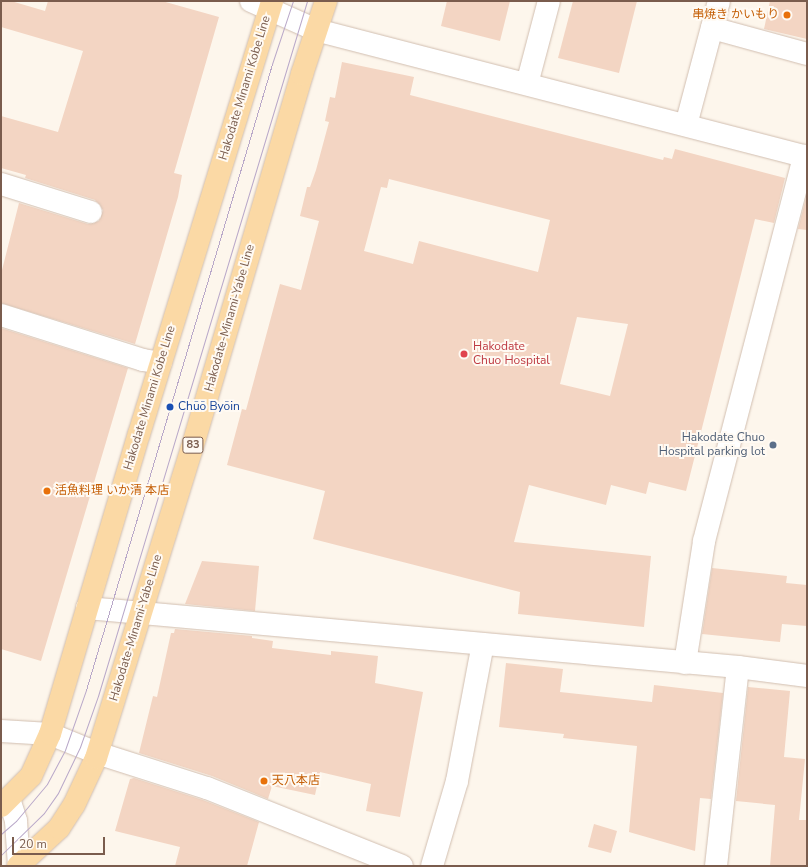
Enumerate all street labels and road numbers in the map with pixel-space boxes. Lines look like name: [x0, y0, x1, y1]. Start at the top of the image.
street label: Hakodate Minami Kobe Line: [216, 14, 274, 162]
street label: Hakodate-Minami-Yabe Line: [202, 243, 258, 393]
street label: Hakodate Minami Kobe Line: [121, 324, 179, 472]
road number: 83: [182, 436, 204, 454]
street label: Hakodate-Minami-Yabe Line: [107, 553, 165, 703]

